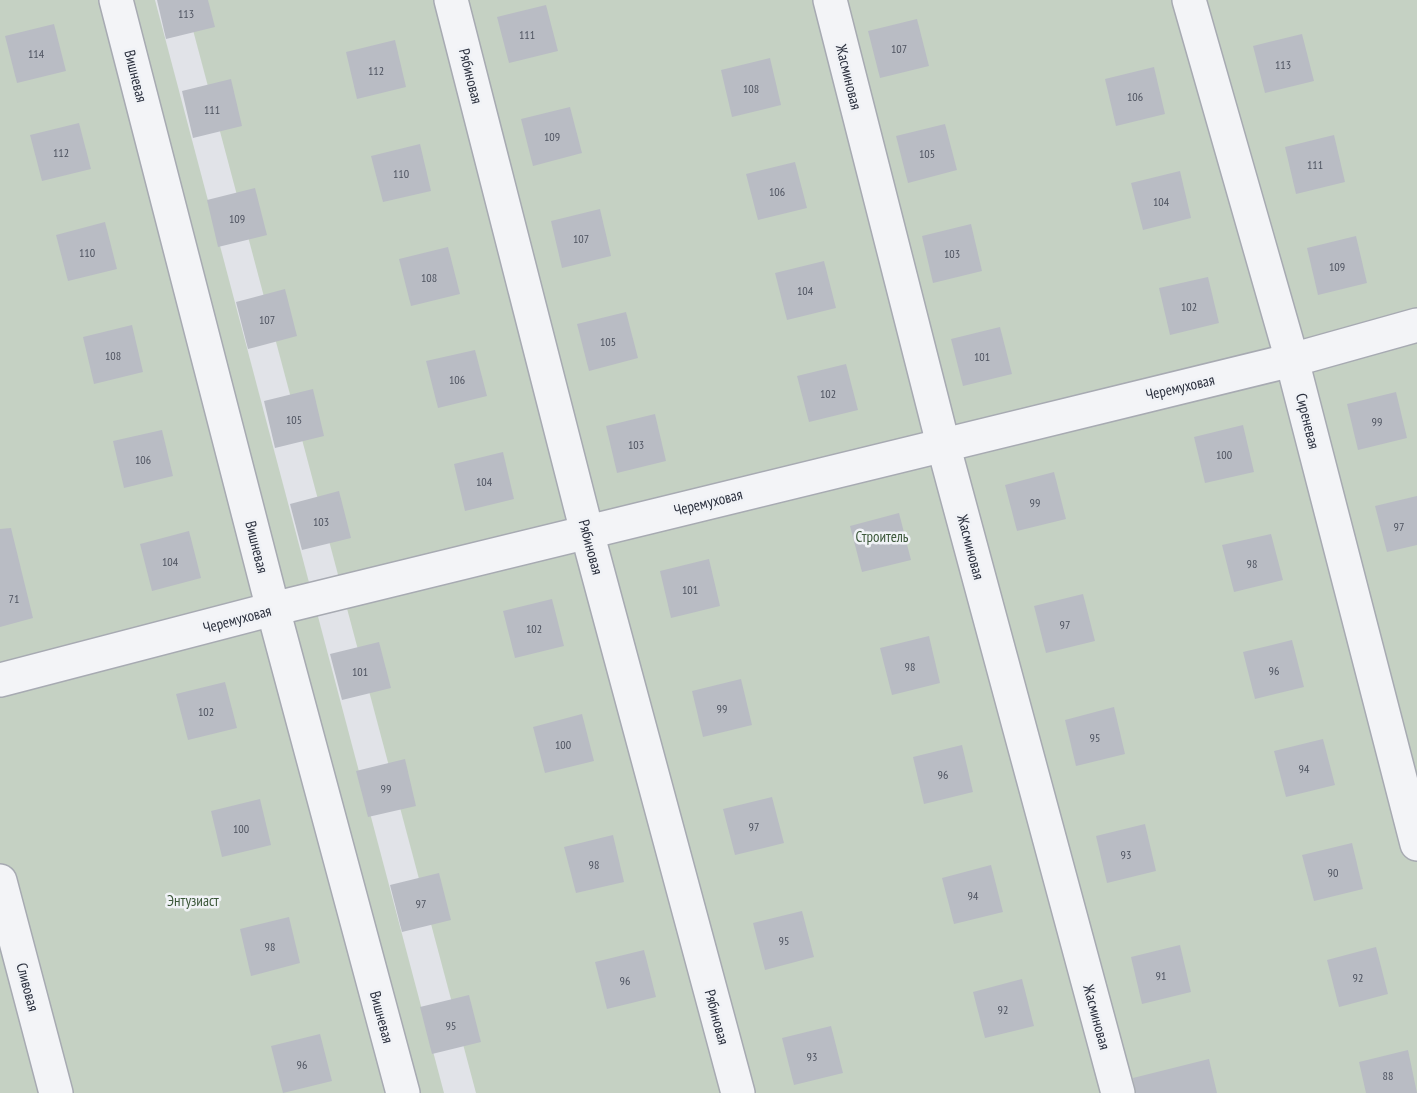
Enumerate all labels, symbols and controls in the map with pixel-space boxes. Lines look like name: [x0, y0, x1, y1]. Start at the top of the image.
house number: 113: [178, 6, 194, 21]
house number: 111: [519, 27, 535, 42]
house number: 107: [891, 41, 907, 56]
street label: Жасминовая: [832, 42, 866, 112]
house number: 114: [28, 46, 45, 61]
street label: Рябиновая: [455, 46, 487, 106]
street label: Вишневая: [120, 48, 152, 104]
house number: 113: [1275, 57, 1291, 72]
house number: 112: [368, 63, 384, 78]
house number: 108: [743, 81, 759, 96]
house number: 106: [1127, 89, 1143, 104]
house number: 111: [204, 102, 220, 117]
house number: 109: [544, 129, 560, 144]
house number: 112: [53, 145, 69, 160]
house number: 105: [919, 146, 935, 161]
house number: 111: [1307, 157, 1323, 172]
house number: 110: [393, 166, 409, 181]
house number: 106: [769, 184, 785, 199]
house number: 104: [1153, 194, 1170, 209]
house number: 109: [229, 211, 245, 226]
house number: 107: [573, 231, 589, 246]
house number: 110: [79, 245, 95, 260]
house number: 103: [944, 246, 960, 261]
house number: 109: [1329, 259, 1345, 274]
house number: 108: [421, 270, 437, 285]
house number: 104: [797, 283, 814, 298]
house number: 102: [1181, 299, 1197, 314]
house number: 107: [259, 312, 275, 327]
house number: 105: [600, 334, 616, 349]
house number: 108: [105, 348, 121, 363]
house number: 101: [974, 349, 990, 364]
street label: Черемуховая: [1144, 370, 1216, 404]
house number: 106: [449, 372, 465, 387]
house number: 102: [820, 386, 836, 401]
street label: Сиреневая: [1292, 391, 1324, 451]
house number: 105: [286, 412, 302, 427]
house number: 99: [1372, 414, 1382, 429]
house number: 103: [628, 437, 644, 452]
house number: 100: [1216, 447, 1232, 462]
house number: 106: [135, 452, 151, 467]
house number: 104: [476, 474, 493, 489]
street label: Черемуховая: [672, 484, 744, 520]
house number: 99: [1030, 495, 1040, 510]
street label: Жасминовая: [953, 512, 989, 582]
house number: 103: [313, 514, 329, 529]
street label: Рябиновая: [575, 517, 608, 577]
street label: Вишневая: [241, 519, 273, 575]
house number: 97: [1394, 519, 1404, 534]
park label: Строитель: [856, 527, 909, 546]
house number: 104: [162, 554, 179, 569]
house number: 98: [1247, 556, 1257, 571]
house number: 101: [682, 582, 698, 597]
house number: 71: [9, 591, 19, 606]
street label: Черемуховая: [201, 601, 273, 637]
house number: 97: [1060, 617, 1070, 632]
house number: 102: [526, 621, 542, 636]
house number: 98: [905, 659, 915, 674]
house number: 96: [1269, 663, 1279, 678]
house number: 101: [352, 664, 368, 679]
house number: 99: [717, 701, 727, 716]
house number: 102: [198, 704, 214, 719]
house number: 95: [1090, 730, 1100, 745]
house number: 100: [555, 737, 571, 752]
house number: 94: [1299, 761, 1310, 776]
house number: 96: [938, 767, 948, 782]
house number: 99: [381, 781, 391, 796]
house number: 97: [749, 819, 759, 834]
house number: 100: [233, 821, 249, 836]
house number: 93: [1121, 847, 1131, 862]
house number: 98: [589, 857, 599, 872]
house number: 90: [1328, 865, 1338, 880]
house number: 94: [968, 888, 979, 903]
park label: Энтузиаст: [167, 891, 219, 910]
house number: 97: [416, 896, 426, 911]
house number: 95: [779, 933, 789, 948]
house number: 98: [265, 939, 275, 954]
street label: Сливовая: [12, 961, 44, 1013]
house number: 91: [1156, 968, 1166, 983]
house number: 92: [1353, 970, 1363, 985]
house number: 96: [620, 973, 630, 988]
street label: Жасминовая: [1079, 982, 1115, 1052]
street label: Рябиновая: [701, 987, 734, 1047]
street label: Вишневая: [366, 989, 398, 1045]
house number: 92: [998, 1002, 1008, 1017]
house number: 95: [446, 1018, 456, 1033]
house number: 93: [807, 1049, 817, 1064]
house number: 96: [297, 1057, 307, 1072]
house number: 88: [1383, 1068, 1393, 1083]

